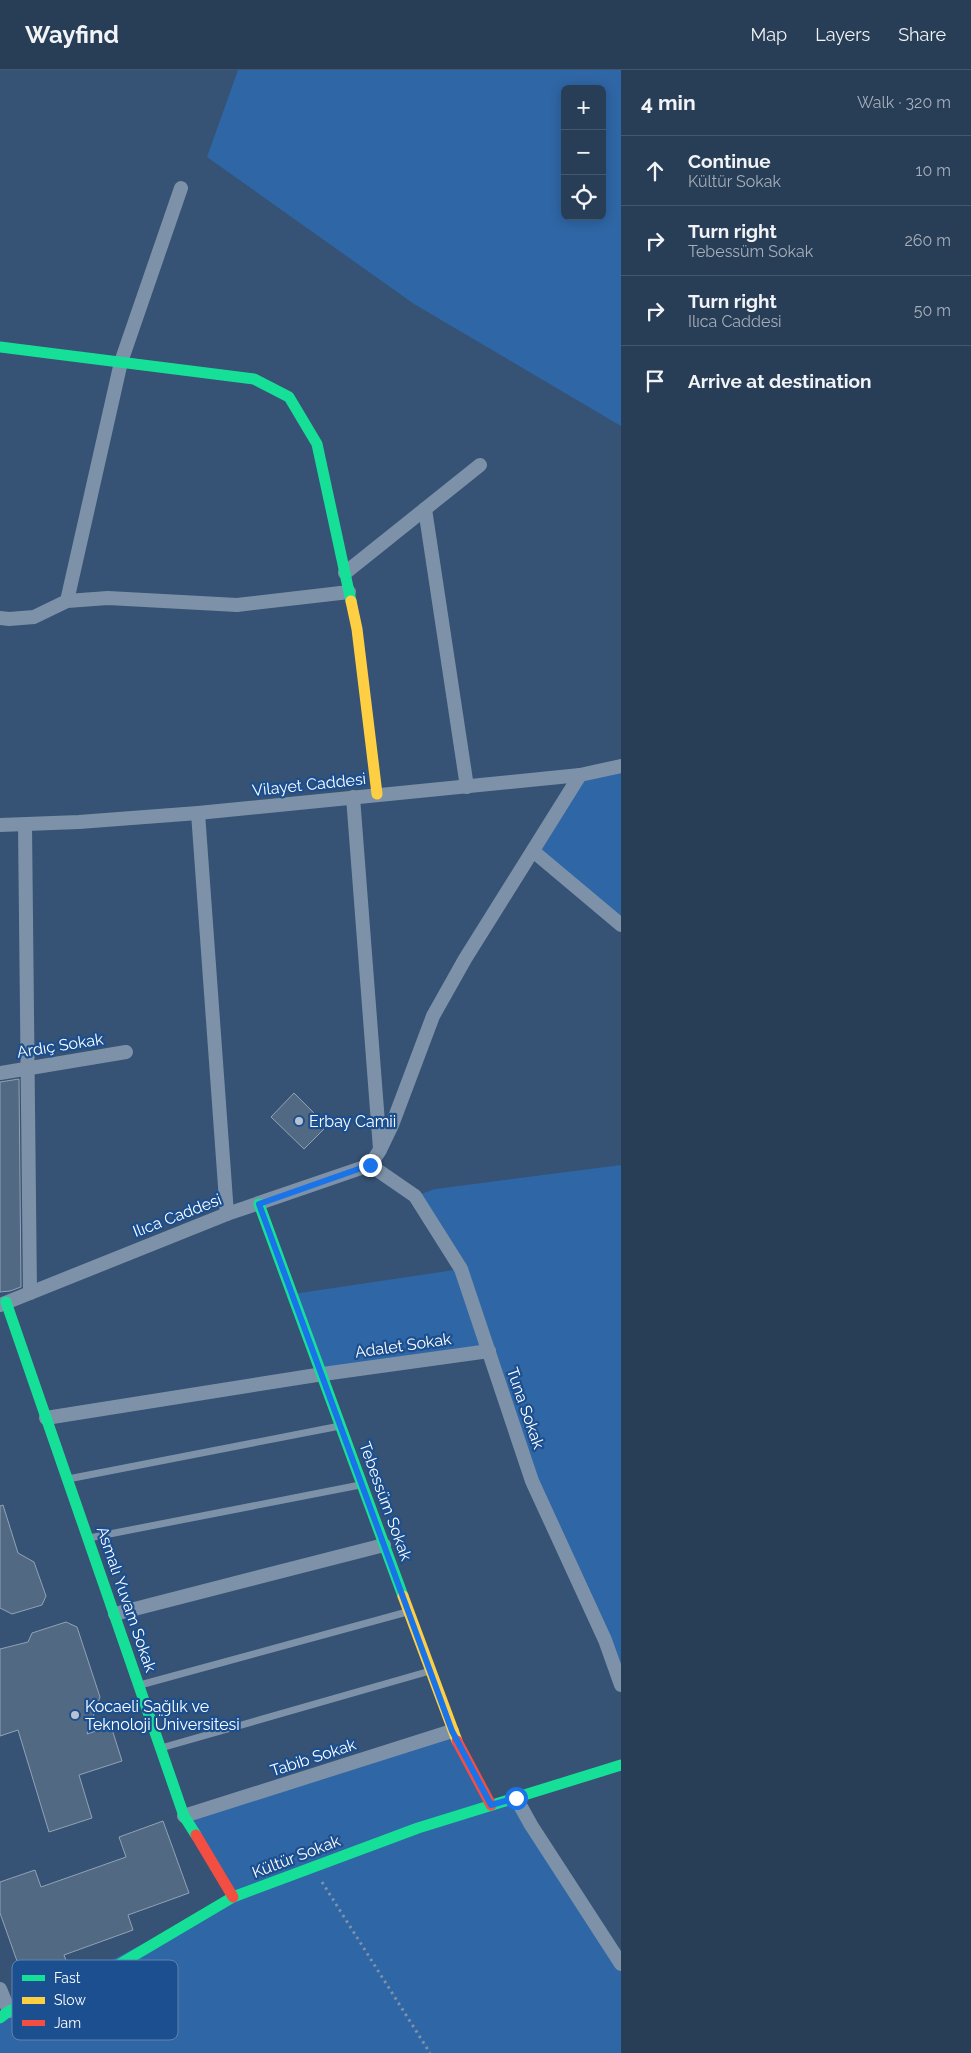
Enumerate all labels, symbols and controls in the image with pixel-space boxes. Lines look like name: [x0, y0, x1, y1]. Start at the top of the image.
text: Wayfind: [25, 20, 119, 49]
text: Map: [751, 24, 787, 45]
text: Layers: [815, 24, 870, 45]
text: Share: [898, 24, 946, 45]
map controls: [561, 85, 606, 220]
button: +: [561, 85, 606, 130]
text: 4 min: [641, 90, 696, 115]
text: Walk · 320 m: [857, 93, 951, 112]
button: −: [561, 130, 606, 175]
text: Continue: [688, 150, 771, 172]
icon: ahead: [641, 157, 669, 185]
text: 10 m: [916, 161, 951, 180]
text: Kültür Sokak: [688, 172, 781, 191]
button: locate: [561, 175, 606, 220]
text: Turn right: [688, 220, 777, 242]
icon: right: [641, 227, 669, 255]
text: 260 m: [904, 231, 951, 250]
text: Tebessüm Sokak: [688, 242, 813, 261]
text: Turn right: [688, 290, 777, 312]
icon: right: [641, 297, 669, 325]
text: 50 m: [914, 301, 951, 320]
text: Ilıca Caddesi: [688, 312, 782, 331]
icon: arrive: [641, 367, 669, 395]
text: Arrive at destination: [688, 370, 872, 392]
street label: Vilayet Caddesi: [251, 769, 367, 800]
street label: Ardıç Sokak: [15, 1029, 105, 1062]
place label: Erbay Camii: [309, 1112, 396, 1131]
marker: Erbay Camii: [293, 1115, 305, 1127]
route end: [359, 1154, 382, 1177]
street label: Ilıca Caddesi: [130, 1190, 224, 1241]
street label: Adalet Sokak: [354, 1329, 453, 1362]
street label: Tuna Sokak: [503, 1365, 549, 1452]
street label: Tebessüm Sokak: [355, 1439, 416, 1564]
street label: Asmalı Yuvam Sokak: [93, 1524, 161, 1675]
place label: Kocaeli Sağlık ve Teknoloji Üniversitesi: [85, 1697, 240, 1734]
marker: Kocaeli Sağlık ve Teknoloji Üniversitesi: [69, 1709, 81, 1721]
street label: Tabib Sokak: [268, 1735, 359, 1780]
route start: [505, 1787, 528, 1810]
street label: Kültür Sokak: [249, 1831, 343, 1882]
legend: [12, 1960, 178, 2040]
text: Fast: [54, 1970, 81, 1986]
text: Slow: [54, 1992, 86, 2008]
text: Jam: [54, 2015, 81, 2031]

